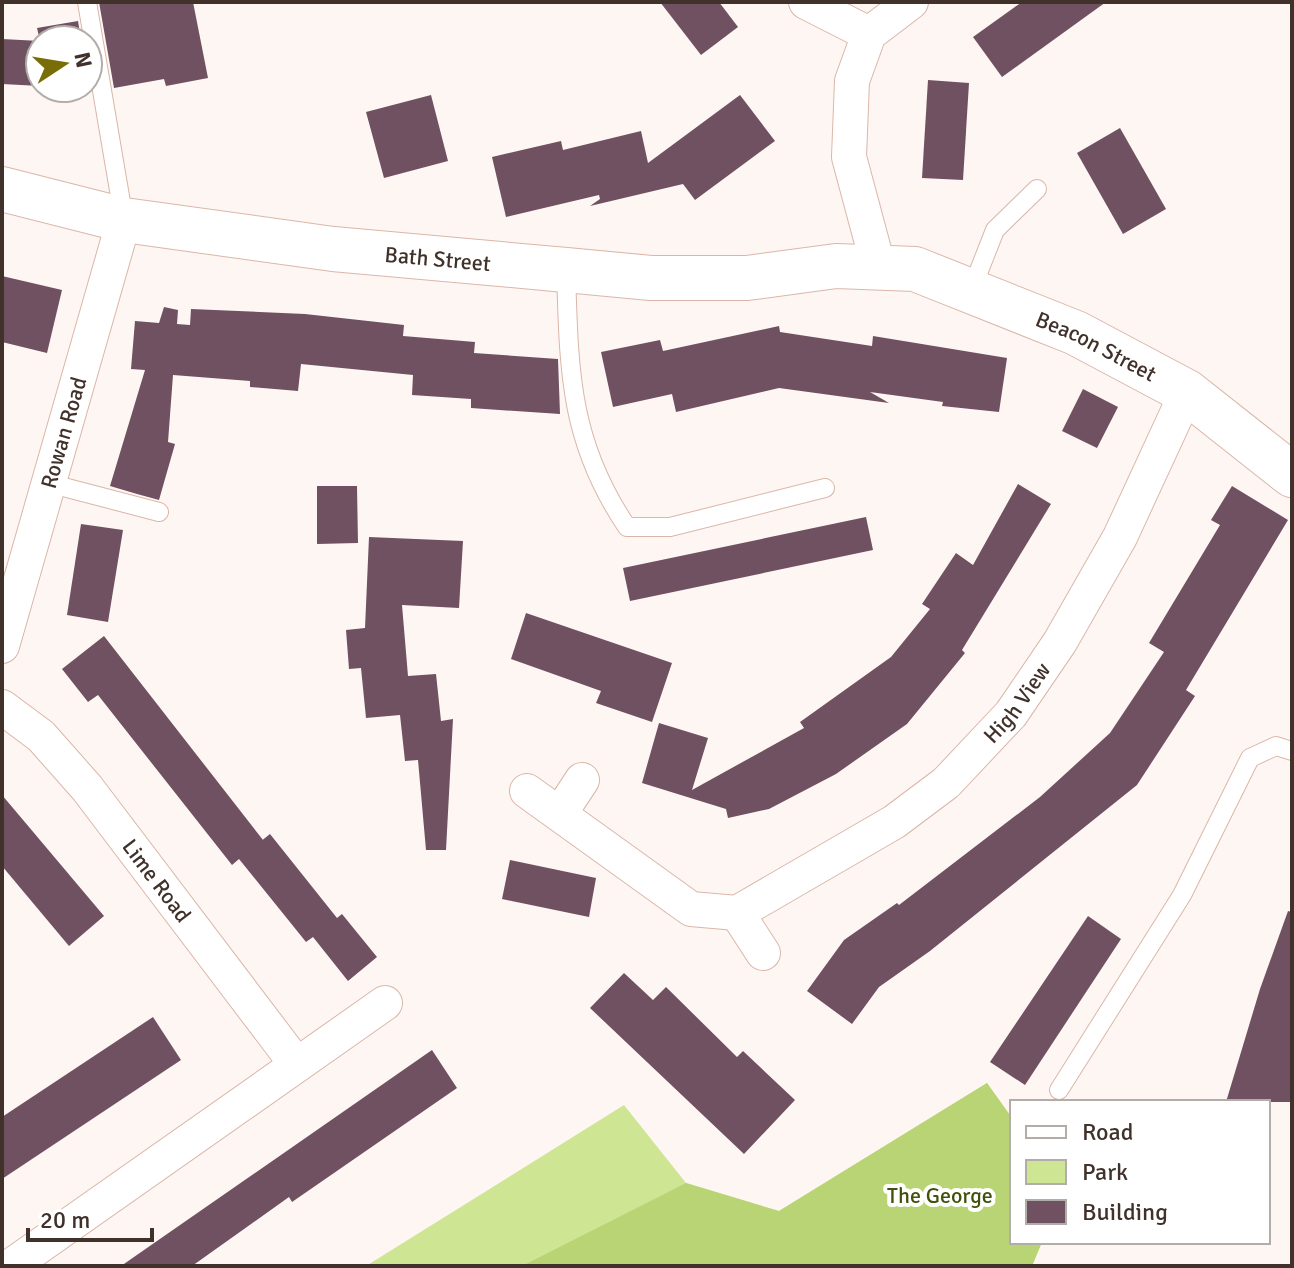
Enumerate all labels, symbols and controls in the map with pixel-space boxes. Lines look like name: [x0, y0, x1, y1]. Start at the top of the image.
north arrow: [24, 24, 104, 104]
text: N: [68, 50, 98, 70]
street label: Bath Street: [384, 241, 492, 277]
street label: Beacon Street: [1032, 305, 1161, 387]
street label: Rowan Road: [35, 374, 92, 492]
street label: High View: [978, 657, 1056, 749]
street label: Lime Road: [116, 834, 197, 928]
legend: [1010, 1100, 1270, 1244]
text: Road: [1082, 1117, 1133, 1147]
text: Park: [1082, 1157, 1128, 1187]
park label: The George: [887, 1182, 993, 1209]
scale bar: [28, 1192, 152, 1242]
text: Building: [1082, 1197, 1168, 1227]
text: 20 m: [40, 1205, 90, 1235]

